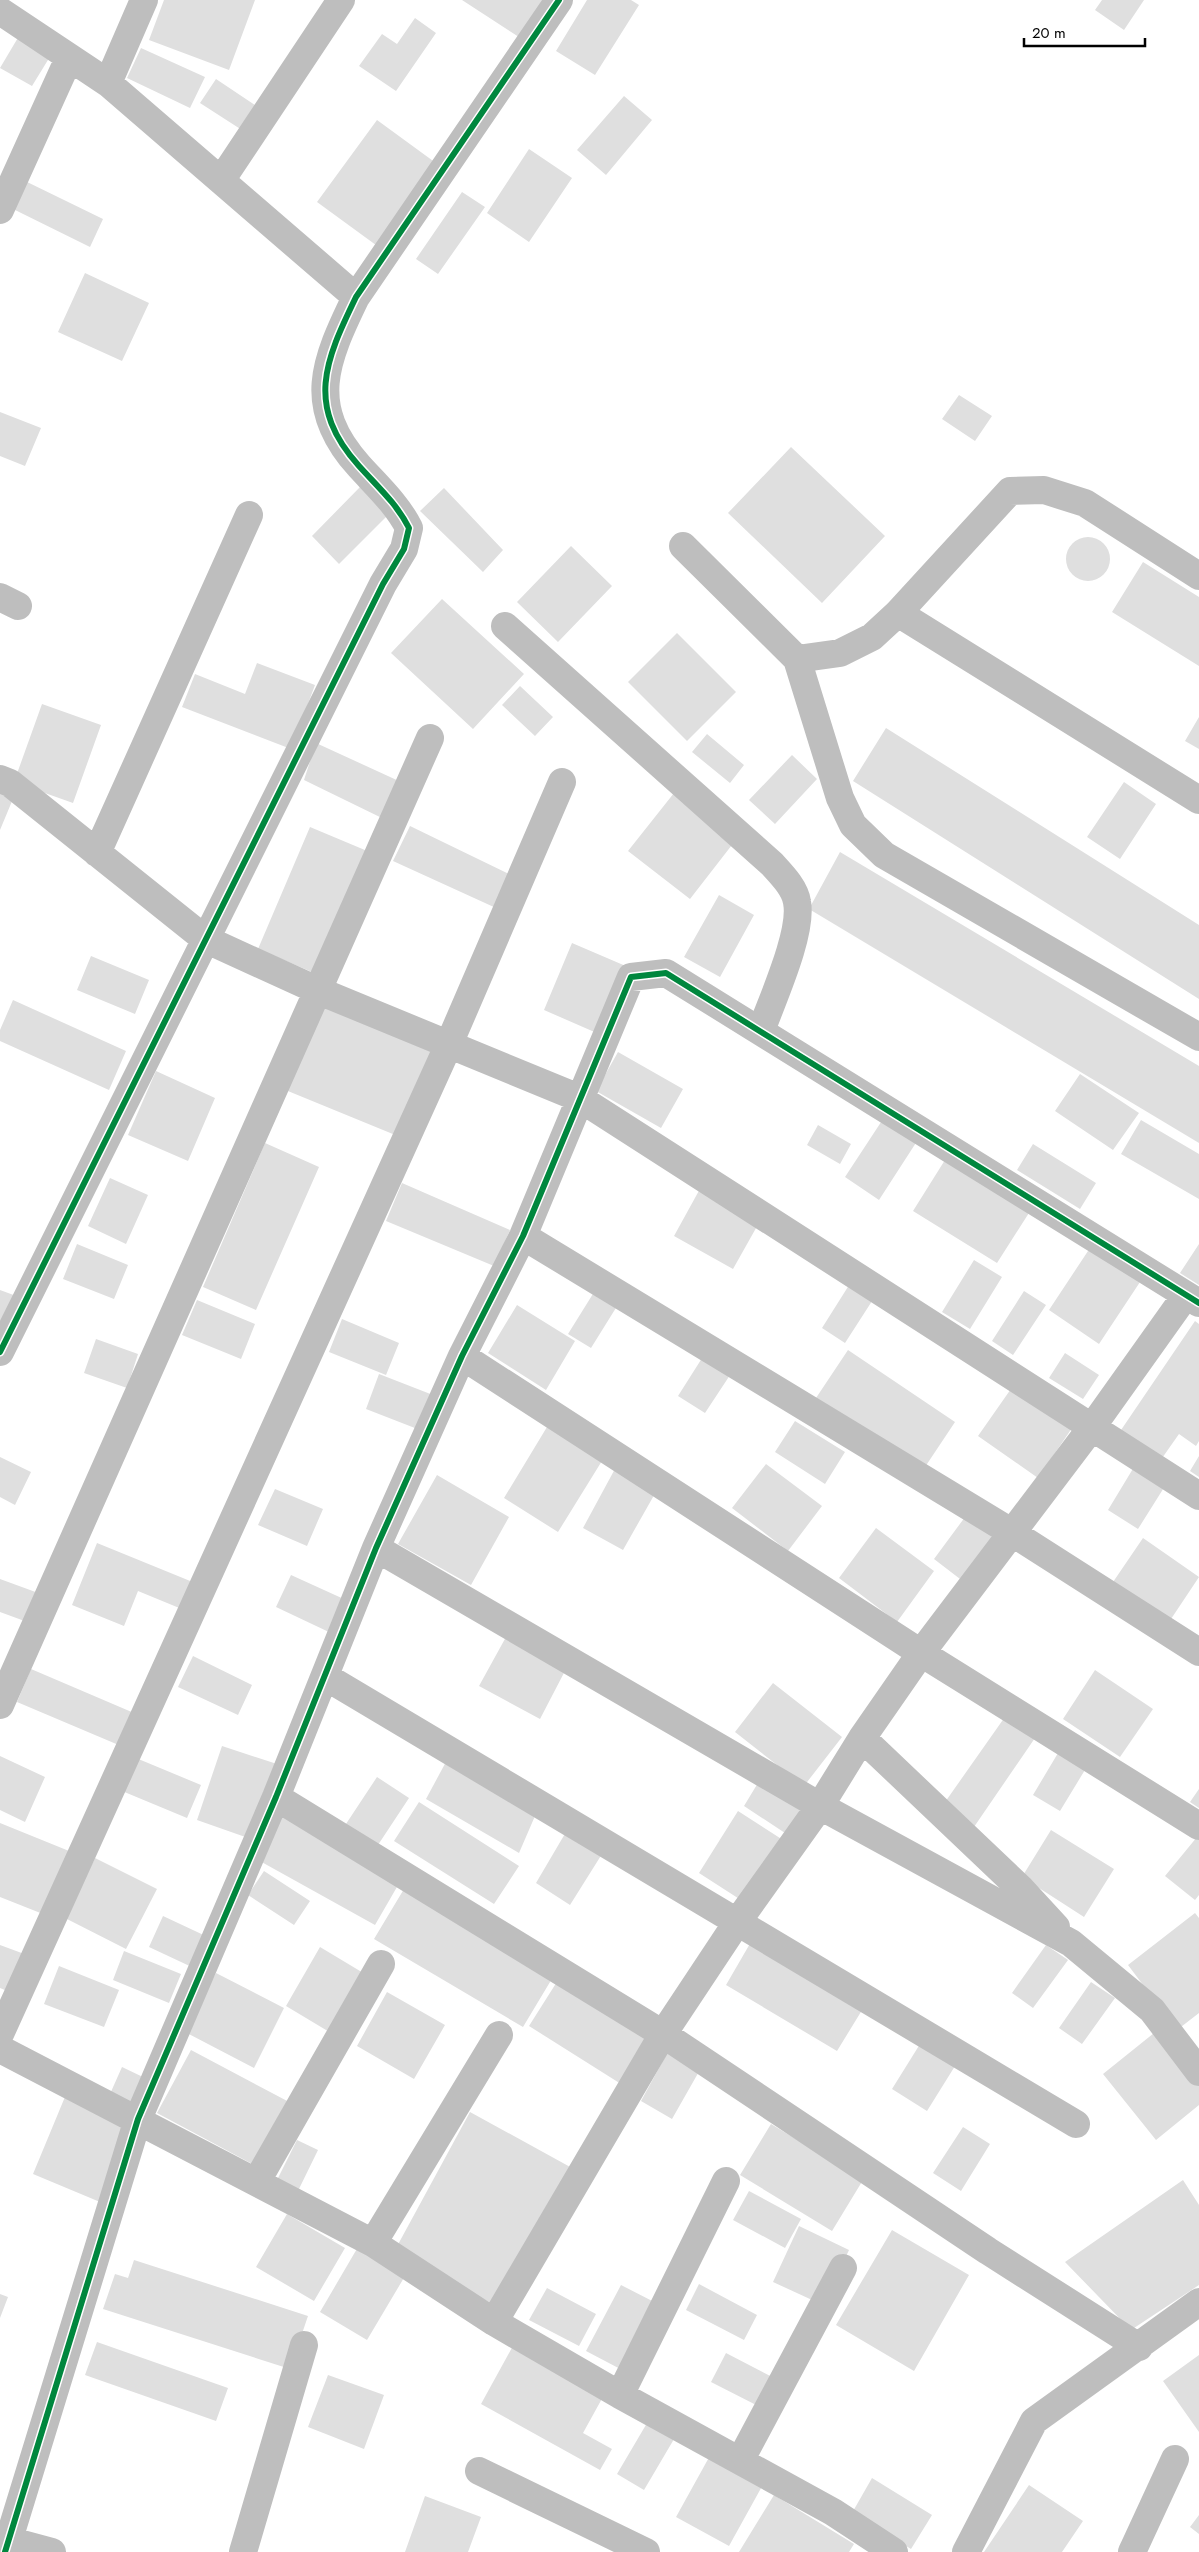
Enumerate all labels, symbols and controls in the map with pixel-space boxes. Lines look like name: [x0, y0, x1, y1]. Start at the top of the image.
scale bar: [1024, 15, 1145, 47]
text: 20 m: [1032, 22, 1066, 44]

